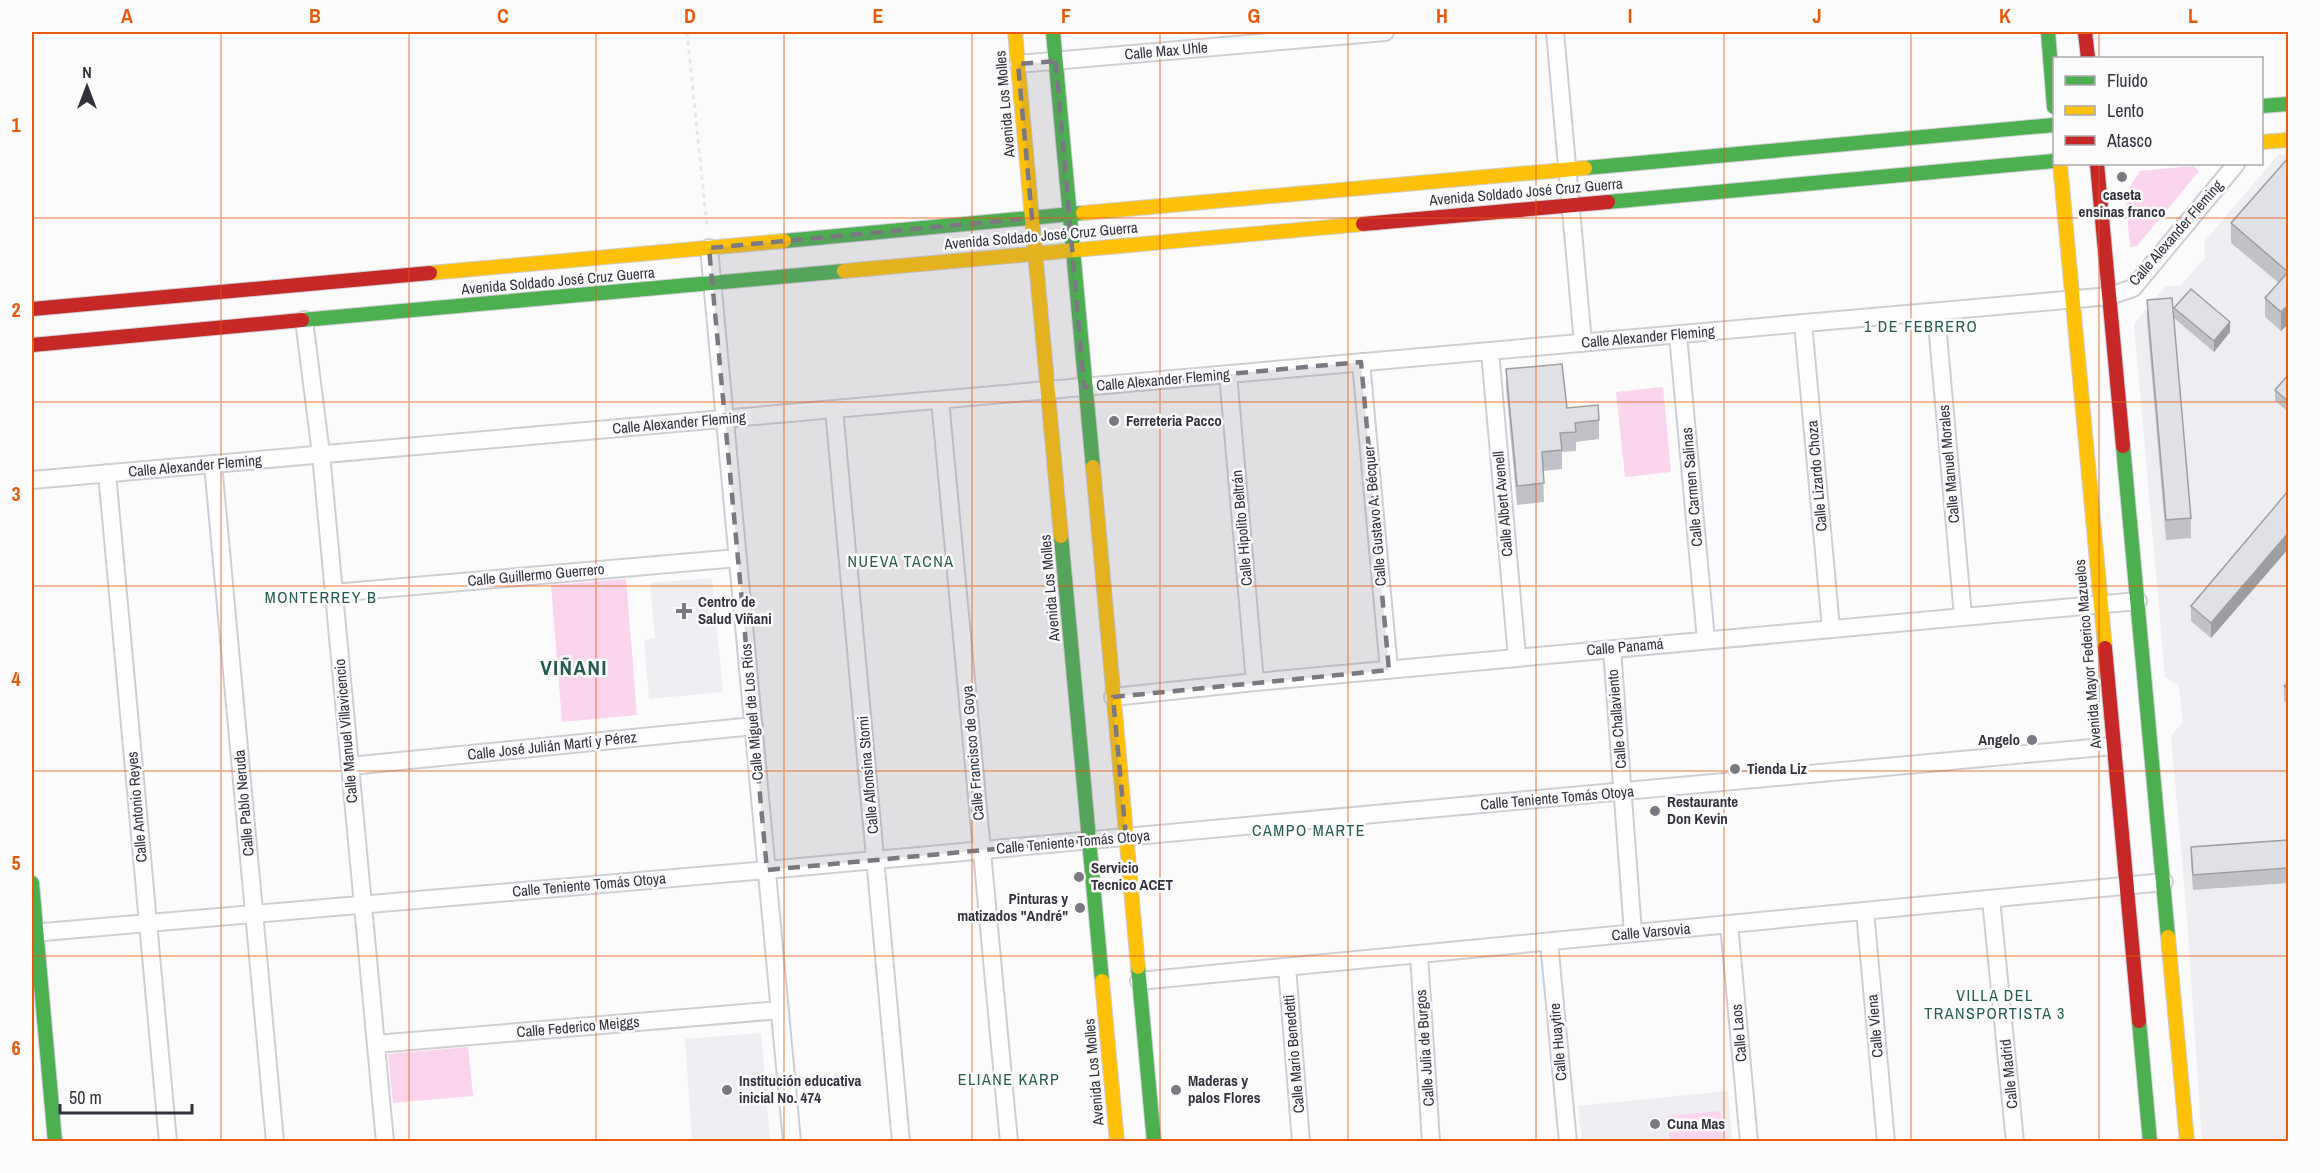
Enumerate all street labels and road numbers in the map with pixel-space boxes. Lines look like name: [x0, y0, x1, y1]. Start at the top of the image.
street label: Calle Max Uhle: [1124, 36, 1209, 65]
street label: Avenida Los Molles: [989, 50, 1020, 159]
street label: Avenida Soldado José Cruz Guerra: [1427, 173, 1624, 211]
street label: Calle Alexander Fleming: [2124, 175, 2228, 290]
street label: Avenida Soldado José Cruz Guerra: [942, 217, 1139, 255]
street label: Avenida Soldado José Cruz Guerra: [459, 262, 656, 300]
street label: Calle Alexander Fleming: [1580, 320, 1716, 353]
street label: Calle Alexander Fleming: [1095, 363, 1231, 396]
street label: Calle Manuel Morales: [1933, 404, 1964, 524]
street label: Calle Alexander Fleming: [611, 406, 747, 439]
street label: Calle Lizardo Choza: [1801, 419, 1832, 532]
street label: Calle Carmen Salinas: [1676, 427, 1707, 548]
street label: Calle Gustavo A. Bécquer: [1358, 445, 1391, 587]
street label: Calle Alexander Fleming: [127, 449, 263, 482]
street label: Calle Albert Avenell: [1487, 450, 1518, 558]
street label: Calle Hipolito Beltrán: [1226, 469, 1257, 587]
street label: Avenida Los Molles: [1034, 534, 1065, 643]
street label: Calle Guillermo Guerrero: [467, 558, 605, 591]
street label: Avenida Mayor Federico Mazuelos: [2069, 559, 2106, 751]
street label: Calle Panamá: [1586, 633, 1665, 660]
street label: Calle Miguel de Los Ríos: [735, 643, 768, 781]
street label: Calle Manuel Villavicencio: [329, 658, 362, 804]
street label: Calle Challaviento: [1602, 668, 1631, 770]
street label: Calle Francisco de Goya: [956, 685, 989, 821]
street label: Calle Alfonsina Storni: [852, 715, 883, 835]
street label: Calle José Julián Martí y Pérez: [466, 726, 638, 765]
street label: Calle Pablo Neruda: [228, 749, 259, 857]
street label: Calle Antonio Reyes: [121, 751, 152, 863]
street label: Calle Teniente Tomás Otoya: [1479, 780, 1635, 815]
street label: Calle Teniente Tomás Otoya: [995, 824, 1151, 859]
street label: Calle Teniente Tomás Otoya: [511, 867, 667, 902]
street label: Calle Varsovia: [1611, 918, 1691, 945]
street label: Calle Julia de Burgos: [1410, 989, 1439, 1107]
street label: Calle Viena: [1861, 993, 1888, 1059]
street label: Calle Mario Benedetti: [1278, 994, 1309, 1114]
street label: Calle Huaytire: [1544, 1002, 1571, 1082]
street label: Calle Laos: [1726, 1003, 1751, 1063]
street label: Calle Federico Meiggs: [516, 1011, 640, 1042]
street label: Avenida Los Molles: [1078, 1018, 1109, 1127]
street label: Calle Madrid: [1994, 1038, 2023, 1110]

